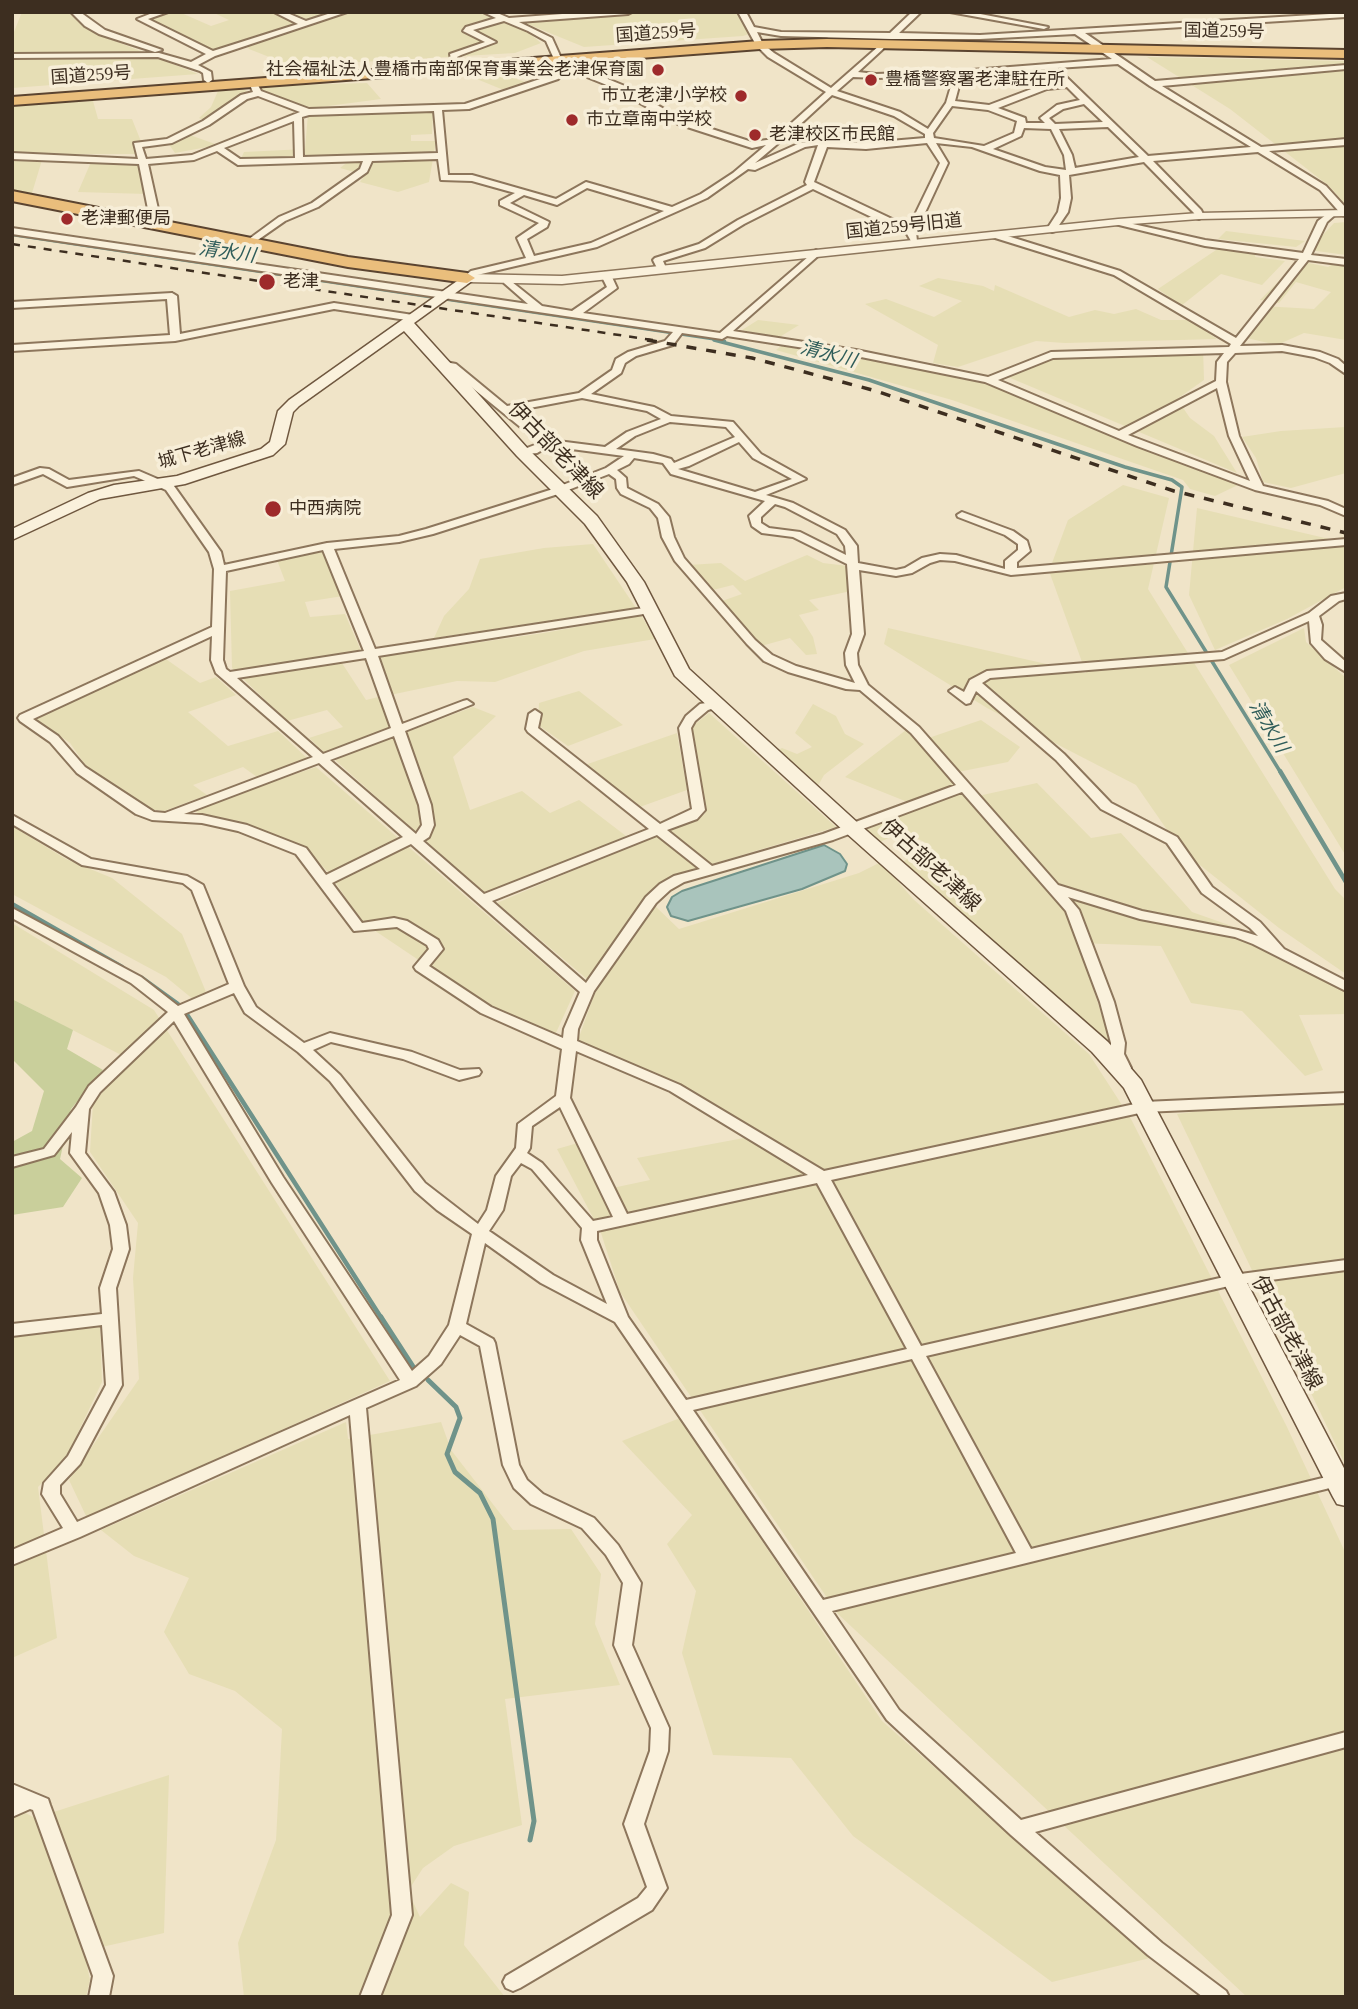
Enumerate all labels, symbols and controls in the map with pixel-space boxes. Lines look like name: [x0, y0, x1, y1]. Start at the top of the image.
street label: 国道259号: [615, 20, 697, 48]
street label: 国道259号: [1183, 20, 1265, 44]
place label: 社会福祉法人豊橋市南部保育事業会老津保育園: [266, 59, 644, 81]
street label: 国道259号: [50, 62, 132, 90]
marker: 社会福祉法人豊橋市南部保育事業会老津保育園: [650, 62, 666, 78]
place label: 豊橋警察署老津駐在所: [885, 69, 1065, 91]
marker: 豊橋警察署老津駐在所: [863, 72, 879, 88]
place label: 市立老津小学校: [601, 85, 727, 107]
marker: 市立老津小学校: [733, 88, 749, 104]
place label: 市立章南中学校: [586, 109, 712, 131]
marker: 市立章南中学校: [564, 112, 580, 128]
place label: 老津校区市民館: [769, 124, 895, 146]
marker: 老津校区市民館: [747, 127, 763, 143]
place label: 老津郵便局: [81, 208, 171, 230]
street label: 国道259号旧道: [845, 210, 963, 244]
marker: 老津郵便局: [59, 211, 75, 227]
water label: 清水川: [197, 238, 257, 268]
place label: 老津: [283, 271, 319, 293]
marker: 老津: [257, 272, 277, 292]
water label: 清水川: [798, 337, 858, 373]
street label: 伊古部老津線: [502, 397, 608, 505]
street label: 城下老津線: [156, 428, 248, 474]
place label: 中西病院: [289, 498, 361, 520]
marker: 中西病院: [263, 499, 283, 519]
water label: 清水川: [1244, 697, 1292, 757]
street label: 伊古部老津線: [875, 814, 985, 918]
street label: 伊古部老津線: [1245, 1271, 1327, 1395]

